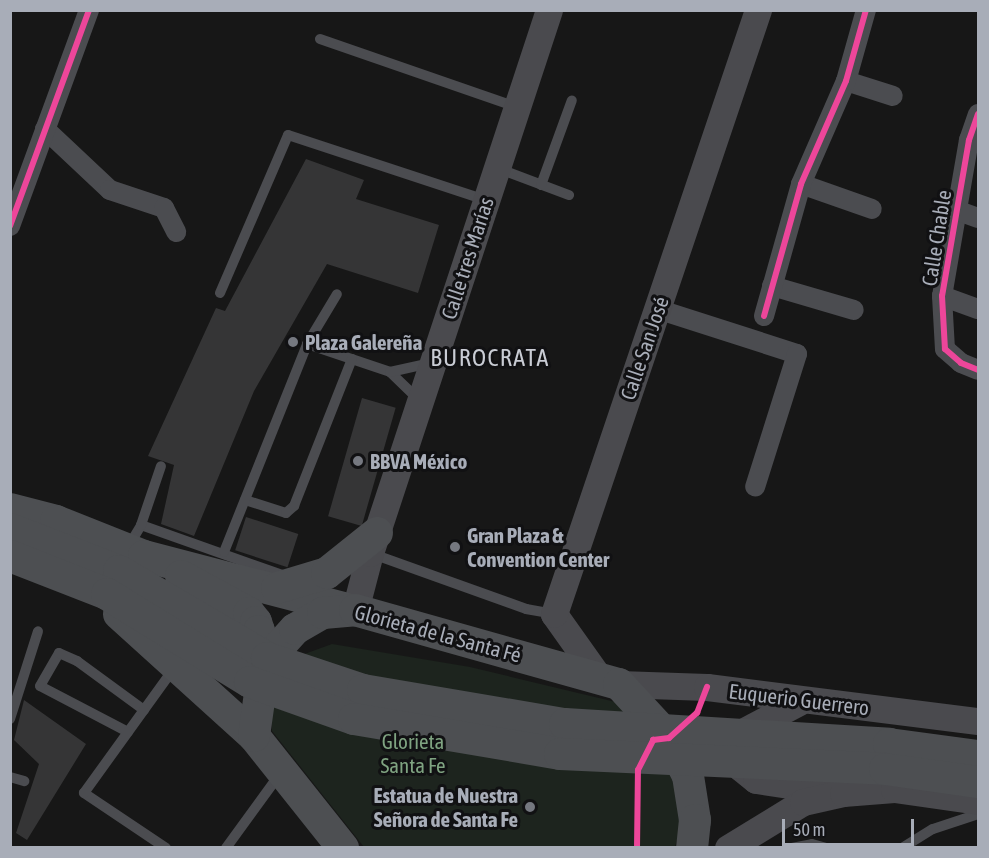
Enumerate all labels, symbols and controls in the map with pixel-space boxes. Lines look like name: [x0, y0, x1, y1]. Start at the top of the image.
street label: Calle Chable: [916, 188, 956, 288]
street label: Calle tres Marías: [435, 194, 499, 322]
street label: Calle San José: [615, 293, 673, 403]
place label: Plaza Galereña: [305, 329, 422, 355]
marker: Plaza Galereña: [286, 335, 300, 349]
district label: BUROCRATA: [430, 344, 550, 372]
place label: BBVA México: [370, 448, 467, 474]
marker: BBVA México: [351, 454, 365, 468]
place label: Gran Plaza & Convention Center: [467, 522, 609, 572]
marker: Gran Plaza & Convention Center: [448, 540, 462, 554]
street label: Glorieta de la Santa Fé: [352, 599, 524, 667]
street label: Euquerio Guerrero: [727, 678, 871, 720]
park label: Glorieta Santa Fe: [380, 728, 446, 778]
place label: Estatua de Nuestra Señora de Santa Fe: [374, 782, 518, 832]
marker: Estatua de Nuestra Señora de Santa Fe: [523, 800, 537, 814]
scale bar: [785, 807, 917, 845]
text: 50 m: [793, 819, 825, 840]

